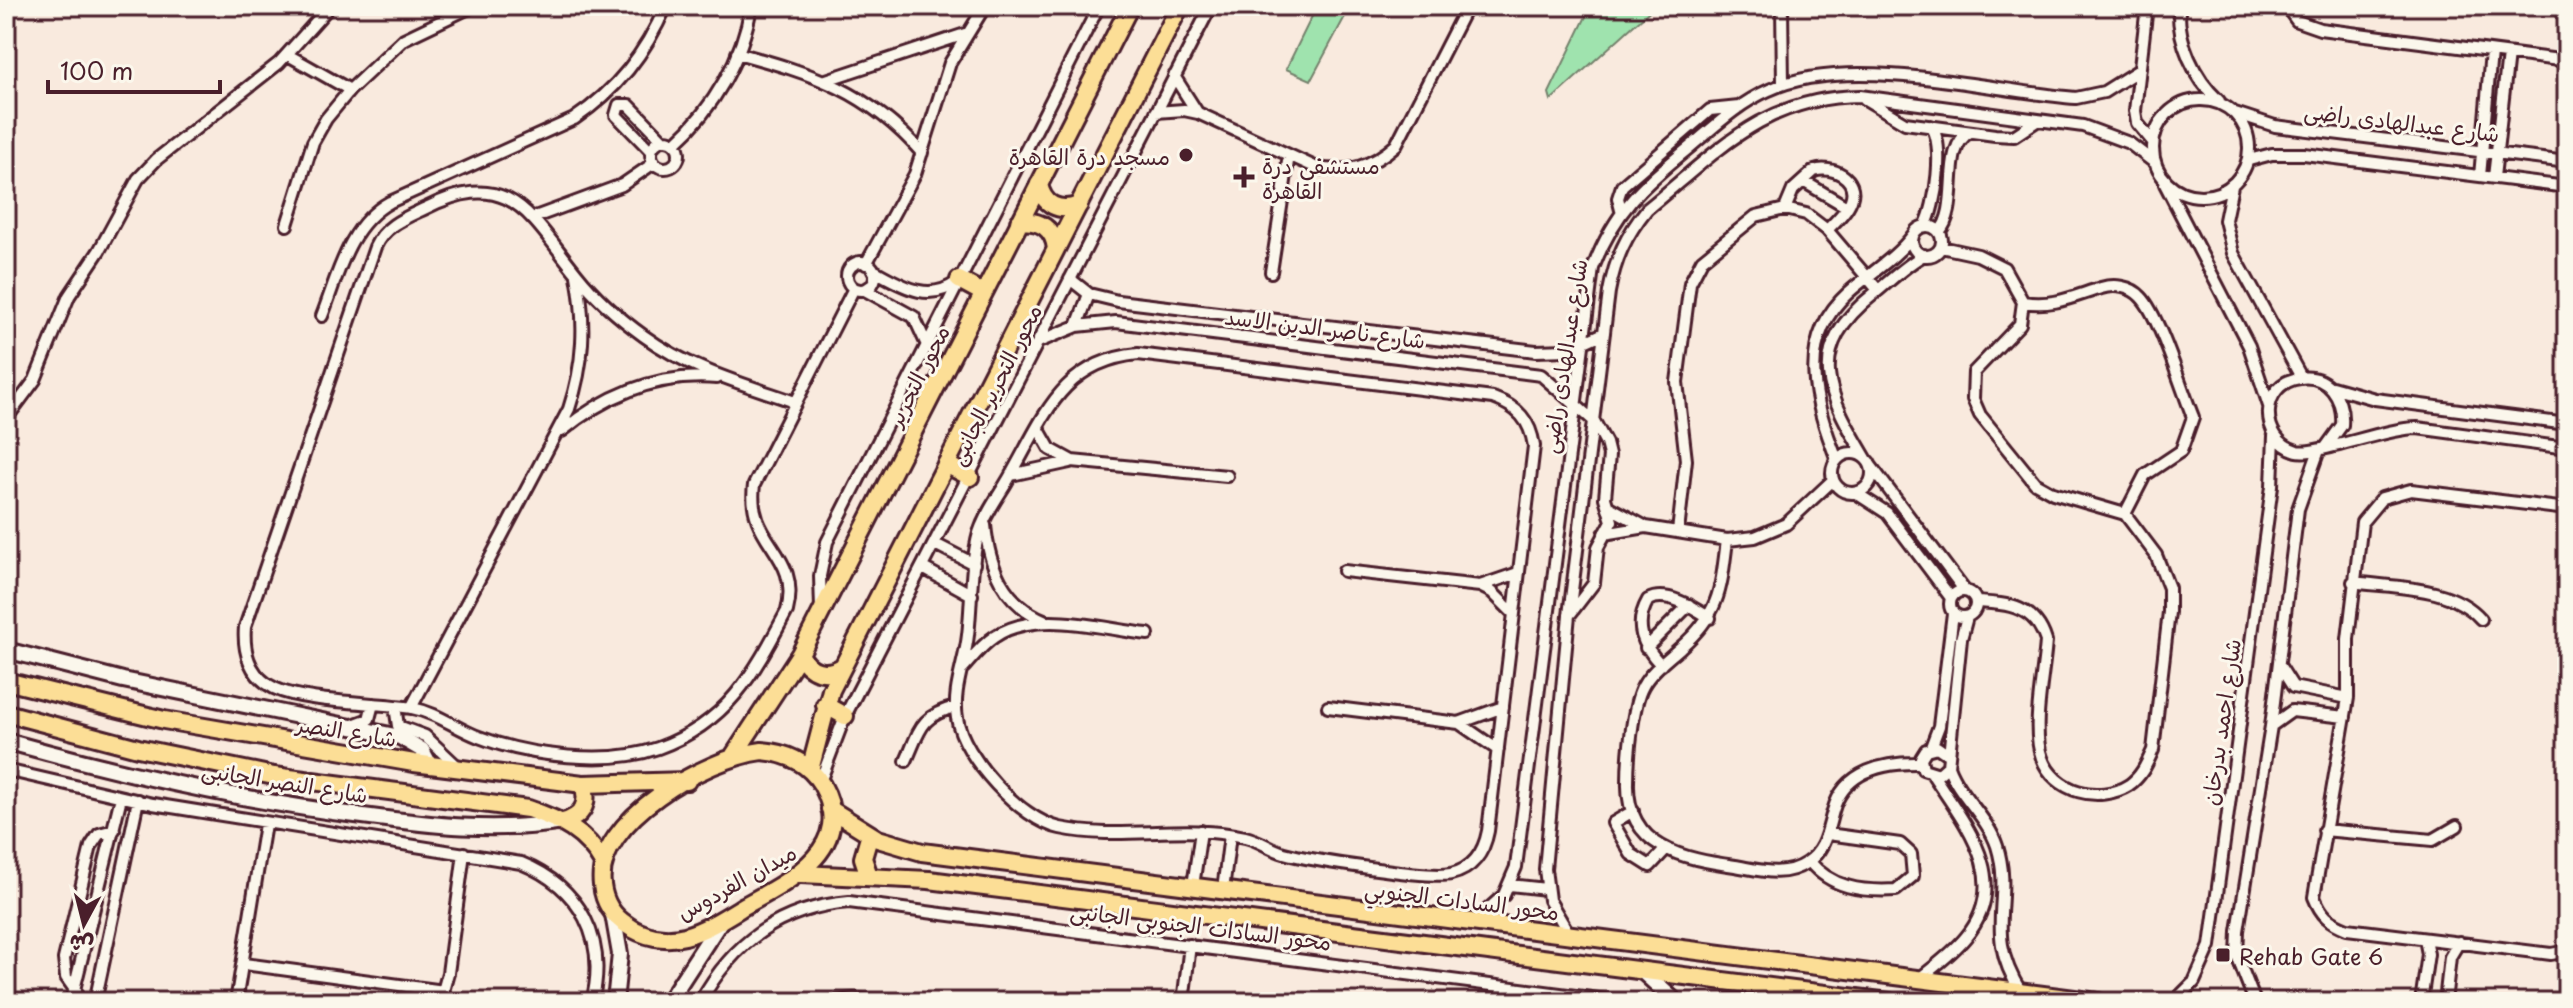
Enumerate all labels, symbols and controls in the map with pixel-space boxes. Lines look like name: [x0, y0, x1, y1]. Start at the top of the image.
scale bar: [48, 44, 220, 94]
text: 100 m: [60, 52, 133, 88]
street label: شارع عبدالهادى راضى: [2302, 93, 2502, 150]
place label: مسجد درة القاهرة: [1009, 139, 1170, 172]
marker: مسجد درة القاهرة: [1177, 146, 1195, 164]
place label: مستشفى درة القاهرة: [1262, 148, 1380, 206]
marker: مستشفى درة القاهرة: [1233, 166, 1255, 188]
street label: شارع عبدالهادى راضى: [1531, 256, 1596, 456]
street label: محور التحرير الجانبى: [939, 298, 1049, 470]
street label: شارع ناصر الدين الاسد: [1223, 298, 1427, 357]
street label: محور التحرير: [876, 319, 957, 433]
street label: شارع احمد بدرخان: [2192, 637, 2249, 808]
street label: شارع النصر: [293, 706, 399, 755]
street label: شارع النصر الجانبى: [199, 752, 371, 811]
street label: ميدان الفردوس: [670, 834, 802, 928]
street label: محور السادات الجنوبي: [1362, 871, 1561, 932]
north arrow: [44, 884, 124, 964]
street label: محور السادات الجنوبى الجانبى: [1068, 893, 1334, 957]
text: ش: [67, 927, 95, 963]
place label: Rehab Gate 6: [2239, 939, 2383, 972]
marker: Rehab Gate 6: [2214, 946, 2232, 964]

